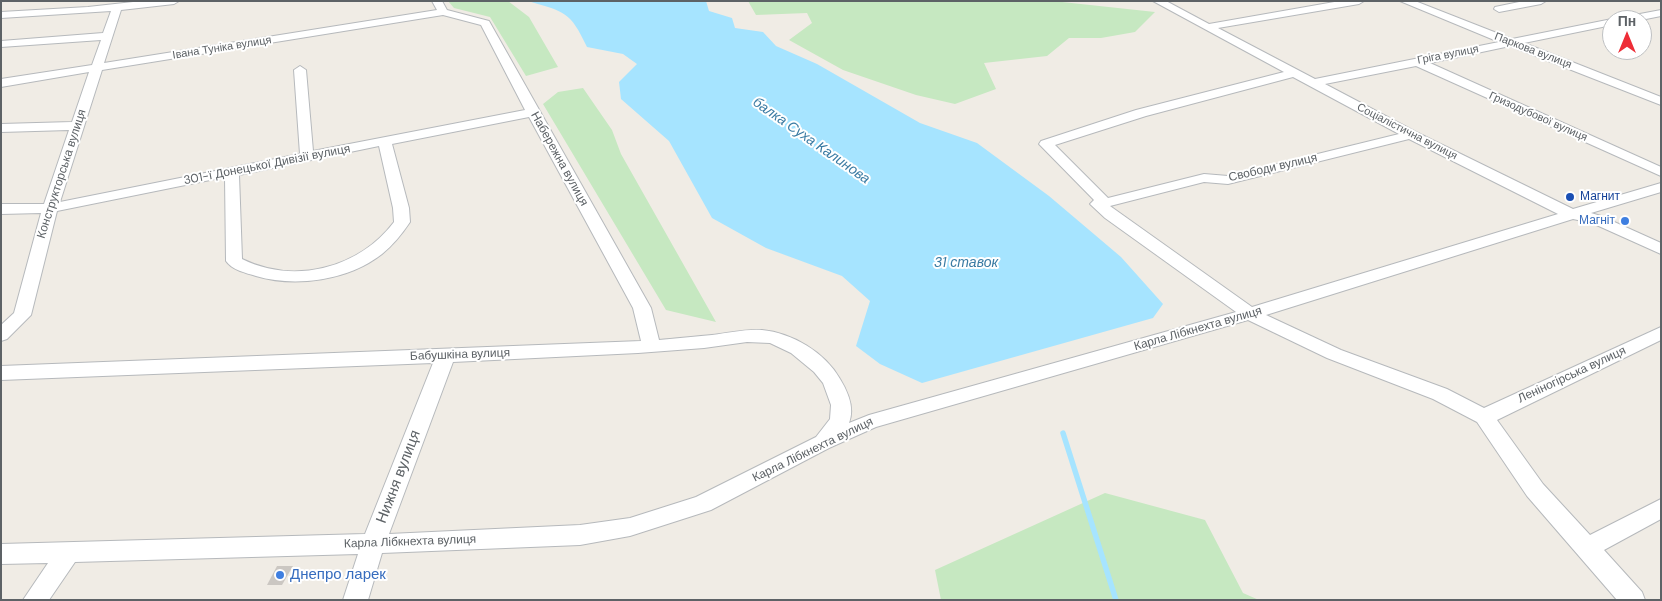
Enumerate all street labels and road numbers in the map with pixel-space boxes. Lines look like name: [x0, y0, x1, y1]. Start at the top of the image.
street label: Паркова вулиця: [1493, 30, 1573, 72]
street label: Івана Туніка вулиця: [172, 34, 272, 62]
street label: Гріга вулиця: [1416, 43, 1480, 67]
street label: Гризодубової вулиця: [1487, 89, 1589, 145]
street label: Соціалістична вулиця: [1355, 101, 1459, 163]
street label: Конструкторська вулиця: [34, 108, 90, 240]
street label: Набережна вулиця: [527, 109, 591, 209]
street label: 301-ї Донецької Дивізії вулиця: [182, 142, 352, 188]
street label: Свободи вулиця: [1227, 151, 1319, 185]
street label: Карла Лібкнехта вулиця: [1132, 304, 1264, 354]
street label: Леніногірська вулиця: [1516, 344, 1628, 406]
street label: Бабушкіна вулиця: [410, 346, 510, 364]
street label: Карла Лібкнехта вулиця: [750, 414, 876, 486]
street label: Нижня вулиця: [373, 428, 425, 526]
street label: Карла Лібкнехта вулиця: [344, 532, 476, 552]

